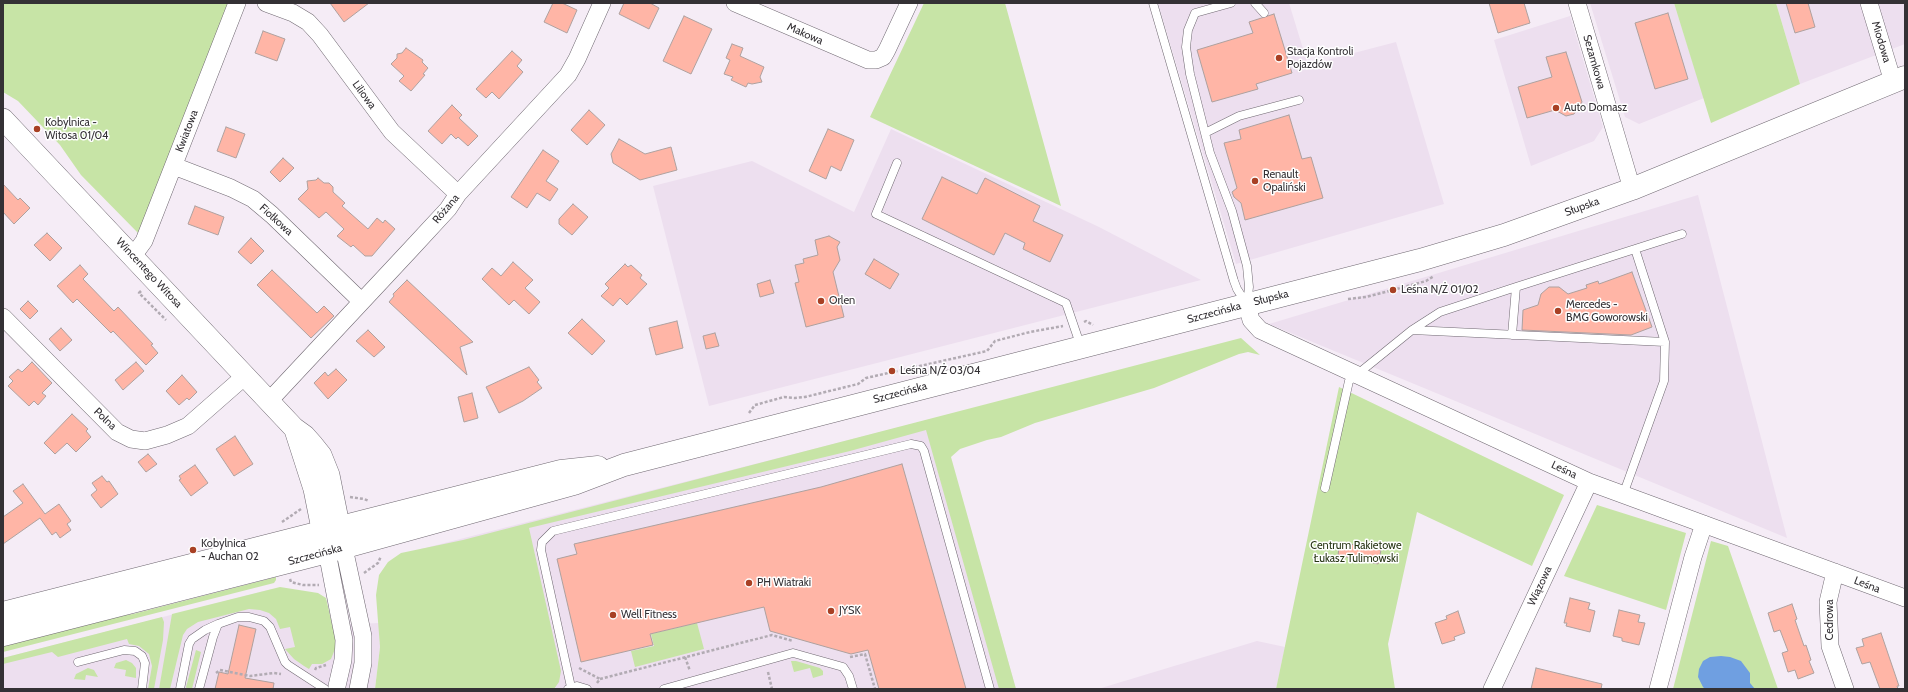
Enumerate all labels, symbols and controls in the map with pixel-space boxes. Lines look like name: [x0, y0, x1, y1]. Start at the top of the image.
street label: Makowa: [785, 20, 825, 48]
street label: Miodowa: [1868, 20, 1894, 64]
street label: Sezamkowa: [1580, 33, 1608, 91]
place label: Stacja Kontroli Pojazdów: [1287, 45, 1353, 71]
marker: Stacja Kontroli Pojazdów: [1274, 53, 1284, 63]
street label: Liliowa: [349, 78, 379, 112]
place label: Auto Domasz: [1564, 101, 1627, 115]
marker: Auto Domasz: [1551, 103, 1561, 113]
street label: Kwiatowa: [173, 108, 201, 154]
place label: Kobylnica - Witosa 01/04: [45, 116, 108, 142]
marker: Kobylnica - Witosa 01/04: [32, 124, 42, 134]
place label: Renault Opaliński: [1263, 168, 1306, 194]
marker: Renault Opaliński: [1250, 176, 1260, 186]
street label: Różana: [430, 192, 462, 226]
street label: Słupska: [1563, 195, 1601, 219]
street label: Fiołkowa: [257, 202, 295, 238]
street label: Wincentego Witosa: [113, 235, 185, 311]
place label: Leśna N/Ż 01/02: [1401, 283, 1478, 297]
marker: Leśna N/Ż 01/02: [1388, 285, 1398, 295]
street label: Słupska: [1252, 287, 1290, 309]
place label: Orlen: [829, 294, 855, 308]
marker: Orlen: [816, 296, 826, 306]
place label: Mercedes - BMG Goworowski: [1566, 298, 1648, 324]
street label: Szczecińska: [1186, 299, 1242, 327]
marker: Mercedes - BMG Goworowski: [1553, 306, 1563, 316]
place label: Leśna N/Ż 03/04: [900, 364, 980, 378]
marker: Leśna N/Ż 03/04: [887, 366, 897, 376]
street label: Szczecińska: [872, 379, 928, 407]
street label: Polna: [91, 405, 119, 433]
street label: Leśna: [1549, 458, 1579, 482]
place label: Kobylnica - Auchan 02: [201, 537, 259, 563]
park label: Centrum Rakietowe Łukasz Tulimowski: [1310, 539, 1402, 565]
street label: Szczecińska: [287, 541, 343, 569]
marker: Kobylnica - Auchan 02: [188, 545, 198, 555]
street label: Wiązowa: [1525, 564, 1555, 608]
street label: Leśna: [1852, 574, 1882, 596]
place label: PH Wiatraki: [757, 576, 811, 590]
marker: PH Wiatraki: [744, 578, 754, 588]
street label: Cedrowa: [1823, 600, 1837, 640]
place label: JYSK: [839, 604, 861, 618]
marker: JYSK: [826, 606, 836, 616]
place label: Well Fitness: [621, 608, 677, 622]
marker: Well Fitness: [608, 610, 618, 620]

